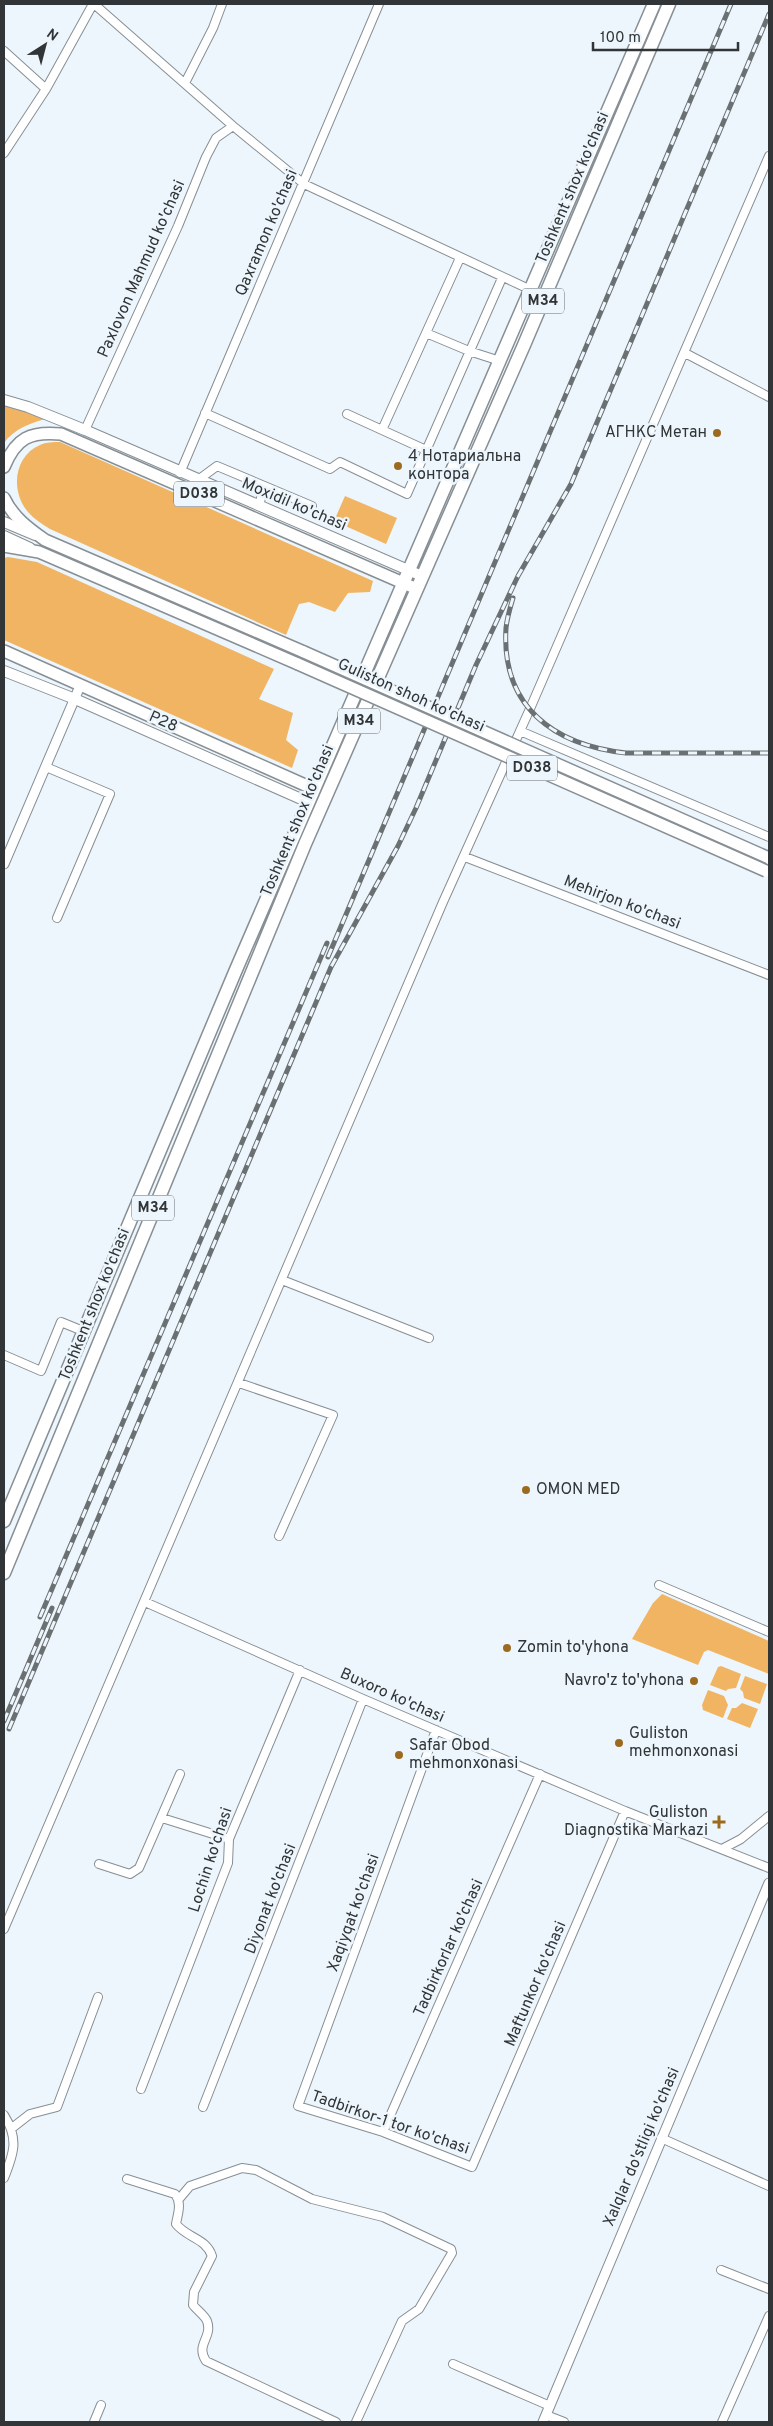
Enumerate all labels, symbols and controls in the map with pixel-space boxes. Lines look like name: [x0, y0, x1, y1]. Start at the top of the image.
north arrow: [20, 20, 70, 70]
scale bar: [593, 20, 738, 52]
text: N: [43, 26, 61, 46]
text: 100 m: [600, 29, 641, 48]
street label: Toshkent shox ko'chasi: [532, 109, 614, 267]
street label: Qaxramon ko'chasi: [231, 167, 303, 299]
street label: Paxlovon Mahmud ko'chasi: [94, 177, 190, 361]
road number: M34: [522, 288, 564, 314]
place label: АГНКС Метан: [605, 423, 707, 443]
marker: АГНКС Метан: [711, 427, 723, 439]
place label: 4 Нотариальна контора: [408, 447, 521, 485]
marker: 4 Нотариальна контора: [392, 460, 404, 472]
street label: Moxidil ko'chasi: [238, 474, 350, 536]
road number: D038: [174, 482, 224, 506]
street label: Guliston shoh ko'chasi: [334, 655, 488, 737]
street label: Р28: [145, 707, 181, 737]
road number: M34: [338, 708, 380, 734]
street label: Toshkent shox ko'chasi: [257, 742, 339, 900]
road number: D038: [507, 756, 557, 780]
street label: Mehirjon ko'chasi: [561, 871, 683, 935]
road number: M34: [132, 1196, 174, 1220]
street label: Toshkent shox ko'chasi: [55, 1226, 135, 1384]
place label: OMON MED: [536, 1480, 620, 1500]
marker: OMON MED: [520, 1484, 532, 1496]
place label: Zomin to'yhona: [517, 1638, 629, 1658]
marker: Zomin to'yhona: [501, 1642, 513, 1654]
street label: Buxoro ko'chasi: [337, 1664, 447, 1728]
place label: Navro'z to'yhona: [564, 1671, 684, 1691]
marker: Navro'z to'yhona: [688, 1675, 700, 1687]
place label: Guliston mehmonxonasi: [629, 1724, 738, 1762]
place label: Safar Obod mehmonxonasi: [409, 1736, 518, 1774]
marker: Guliston mehmonxonasi: [613, 1737, 625, 1749]
marker: Safar Obod mehmonxonasi: [393, 1749, 405, 1761]
place label: Guliston Diagnostika Markazi: [564, 1803, 708, 1841]
street label: Lochin ko'chasi: [185, 1805, 237, 1915]
marker: Guliston Diagnostika Markazi: [712, 1815, 726, 1829]
street label: Diyonat ko'chasi: [241, 1841, 301, 1957]
street label: Xaqiyqat ko'chasi: [323, 1851, 385, 1975]
street label: Tadbirkorlar ko'chasi: [410, 1876, 488, 2020]
street label: Maftunkor ko'chasi: [501, 1918, 571, 2050]
street label: Xalqlar do'stligi ko'chasi: [599, 2064, 685, 2230]
street label: Tadbirkor-1 tor ko'chasi: [308, 2086, 472, 2160]

